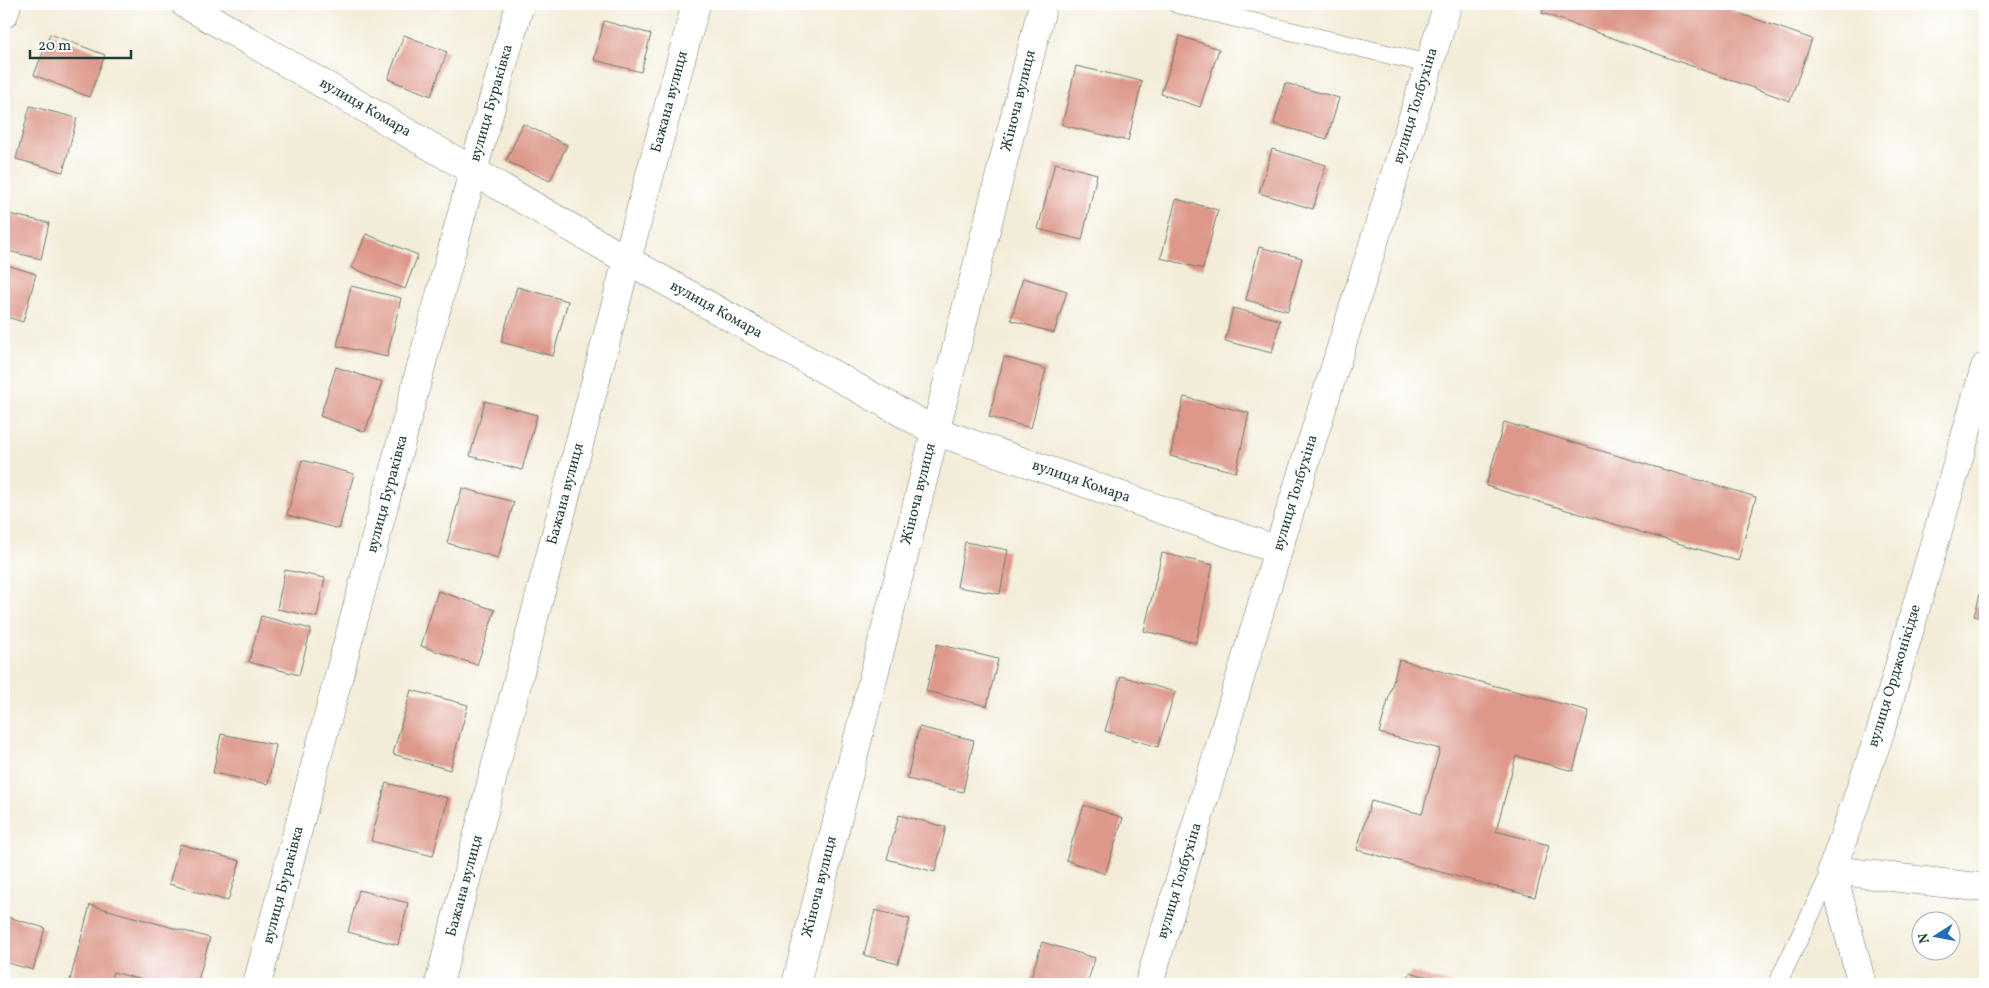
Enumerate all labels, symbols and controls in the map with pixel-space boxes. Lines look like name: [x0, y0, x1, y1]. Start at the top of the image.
scale bar: [30, 28, 131, 60]
text: 20 m: [38, 36, 71, 57]
street label: вулиця Бураківка: [465, 42, 519, 164]
street label: вулиця Толбухіна: [1388, 45, 1444, 167]
street label: Жіноча вулиця: [996, 48, 1042, 154]
street label: Бажана вулиця: [646, 49, 694, 155]
street label: вулиця Комара: [315, 73, 415, 143]
street label: вулиця Комара: [666, 276, 766, 344]
street label: вулиця Толбухіна: [1268, 432, 1324, 554]
street label: вулиця Бураківка: [362, 433, 414, 555]
street label: Бажана вулиця: [542, 441, 590, 547]
street label: Жіноча вулиця: [896, 441, 942, 547]
street label: вулиця Комара: [1029, 455, 1133, 509]
street label: вулиця Орджонікідзе: [1863, 602, 1927, 750]
street label: вулиця Толбухіна: [1152, 820, 1208, 942]
street label: вулиця Бураківка: [258, 824, 310, 946]
street label: Бажана вулиця: [441, 833, 489, 939]
street label: Жіноча вулиця: [797, 834, 843, 940]
north arrow: [1912, 910, 1962, 960]
text: N: [1914, 931, 1935, 945]

